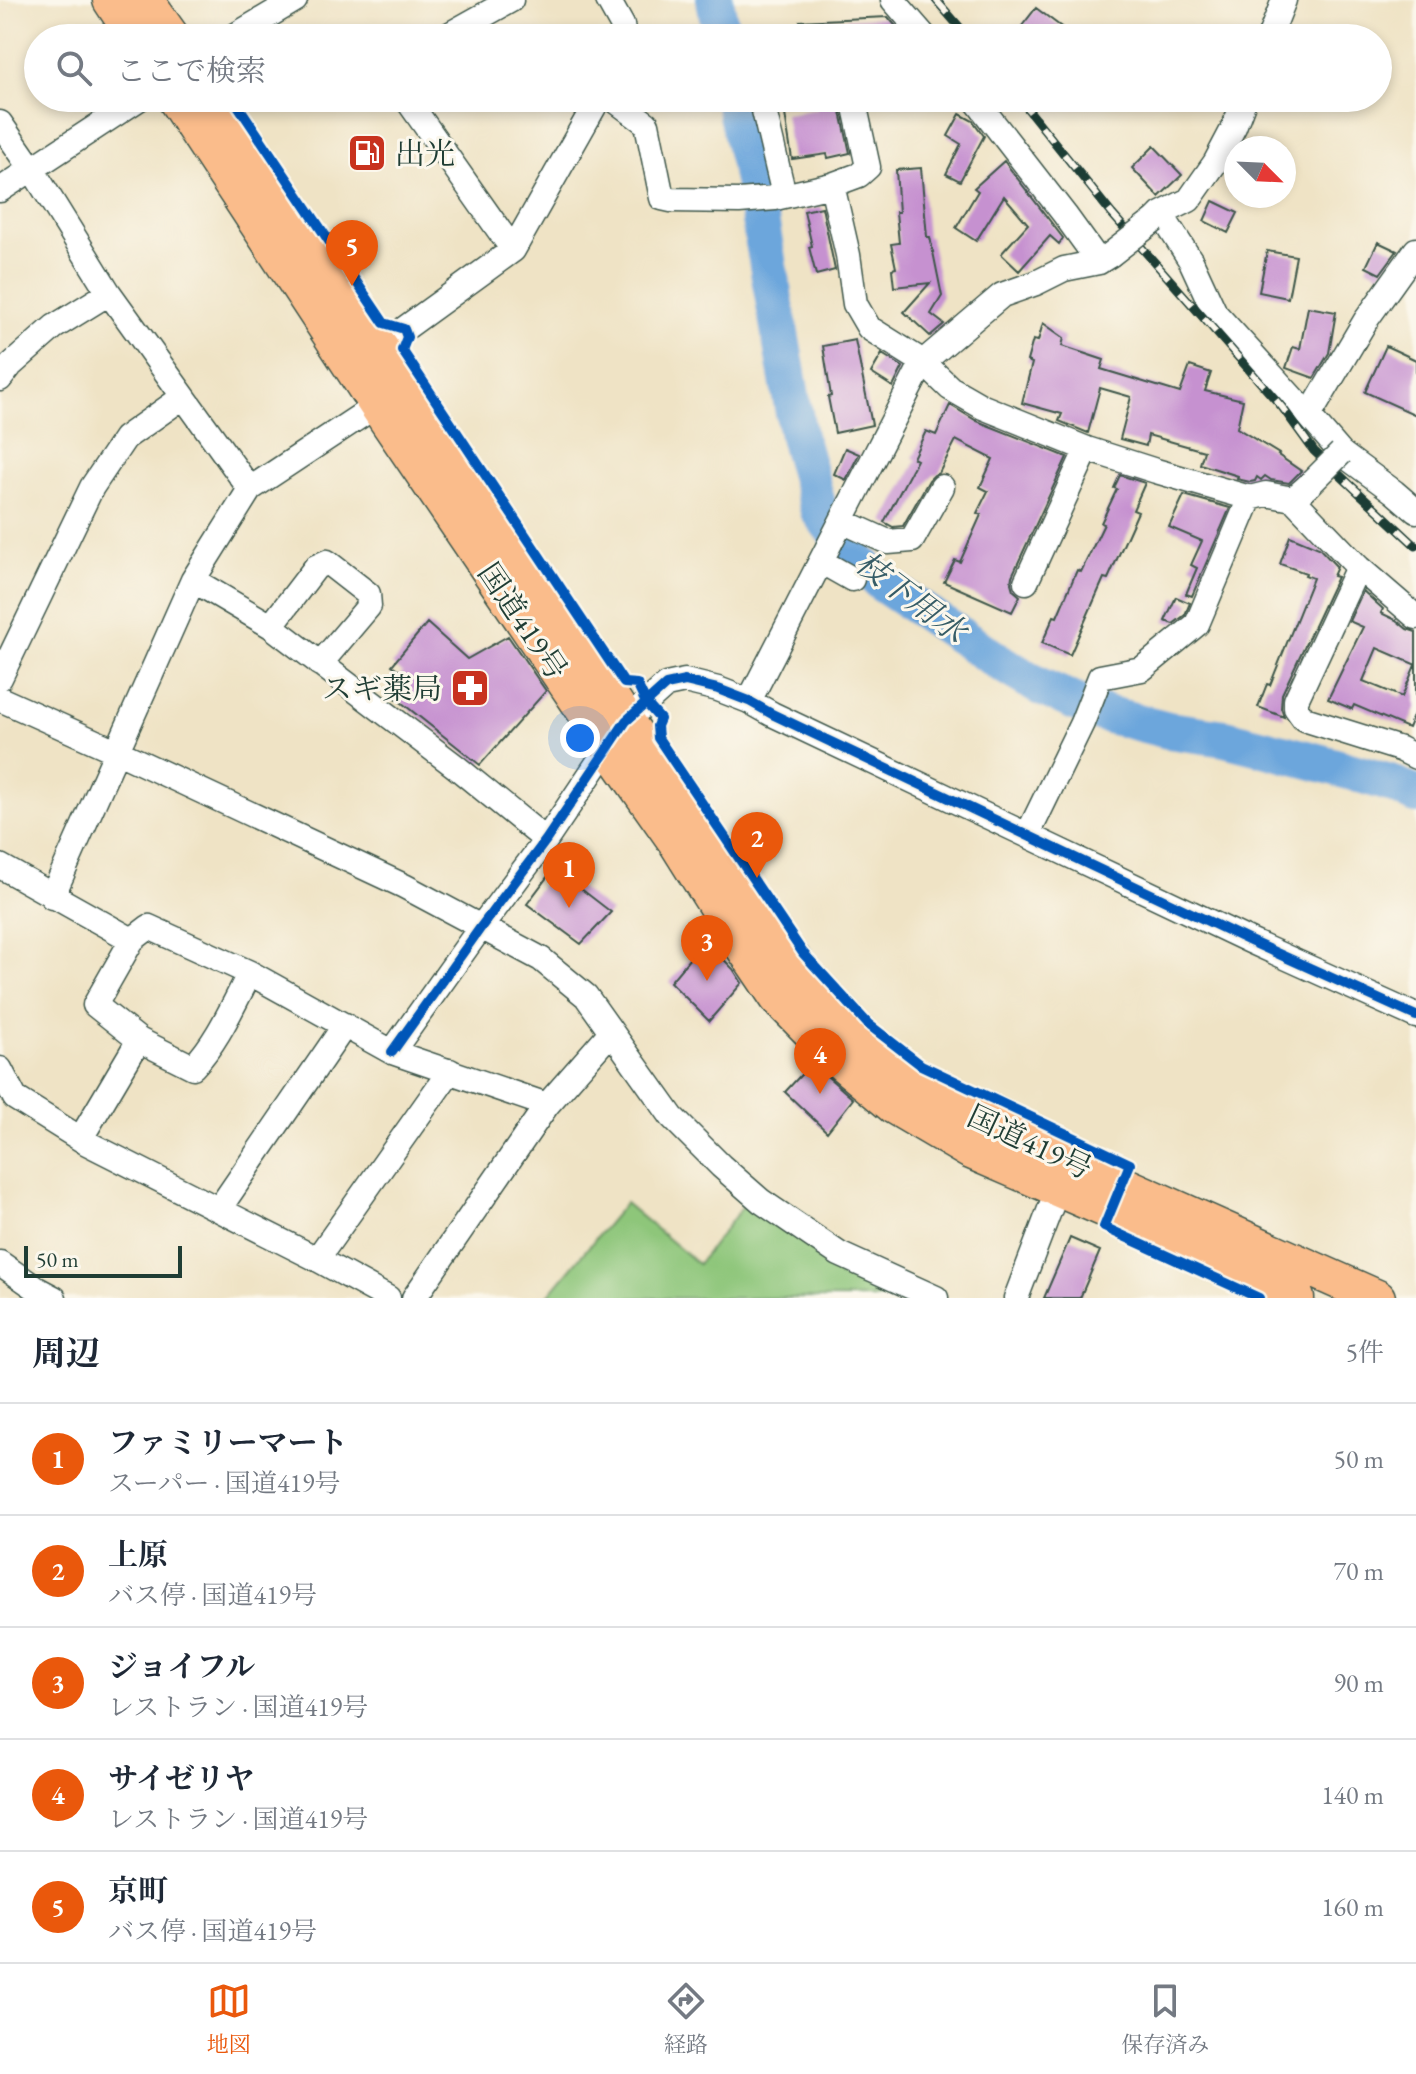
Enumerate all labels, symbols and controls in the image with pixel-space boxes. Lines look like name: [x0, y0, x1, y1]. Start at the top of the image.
search box: [24, 24, 1392, 112]
icon: search: [52, 46, 96, 90]
text: ここで検索: [116, 51, 266, 90]
fuel station icon: 出光: [346, 132, 388, 174]
place label: 出光: [395, 134, 455, 173]
north arrow: [1224, 136, 1296, 208]
pin: 5: [326, 220, 378, 286]
water label: 枝下用水: [847, 542, 977, 654]
street label: 国道419号: [470, 555, 576, 687]
pharmacy icon: スギ薬局: [449, 667, 491, 709]
place label: スギ薬局: [322, 669, 442, 708]
your location: [560, 718, 600, 758]
pin: 2: [731, 812, 783, 878]
pin: 1: [543, 842, 595, 908]
pin: 3: [681, 915, 733, 981]
pin: 4: [794, 1028, 846, 1094]
street label: 国道419号: [961, 1096, 1099, 1188]
scale bar: [24, 1242, 182, 1278]
text: 50 m: [36, 1245, 79, 1274]
text: 周辺: [32, 1331, 100, 1375]
text: 5件: [1346, 1335, 1384, 1369]
text: ファミリーマート: [108, 1423, 347, 1462]
text: 1: [51, 1442, 65, 1476]
text: 50 m: [1334, 1442, 1384, 1476]
text: スーパー · 国道419号: [108, 1466, 340, 1500]
text: 上原: [108, 1535, 168, 1574]
text: 2: [51, 1554, 65, 1588]
text: 70 m: [1334, 1554, 1384, 1588]
text: バス停 · 国道419号: [108, 1578, 317, 1612]
text: ジョイフル: [108, 1647, 255, 1686]
text: 3: [51, 1666, 65, 1700]
text: 90 m: [1334, 1666, 1384, 1700]
text: レストラン · 国道419号: [108, 1690, 368, 1724]
text: サイゼリヤ: [108, 1759, 254, 1798]
text: 4: [51, 1778, 65, 1812]
text: 140 m: [1321, 1778, 1384, 1812]
text: レストラン · 国道419号: [108, 1802, 368, 1836]
text: 京町: [108, 1871, 168, 1910]
text: 5: [51, 1890, 65, 1924]
text: 160 m: [1321, 1890, 1384, 1924]
text: バス停 · 国道419号: [108, 1914, 317, 1948]
tab: 地図: [207, 1979, 251, 2059]
tab: 経路: [664, 1979, 708, 2059]
tab: 保存済み: [1121, 1979, 1209, 2059]

